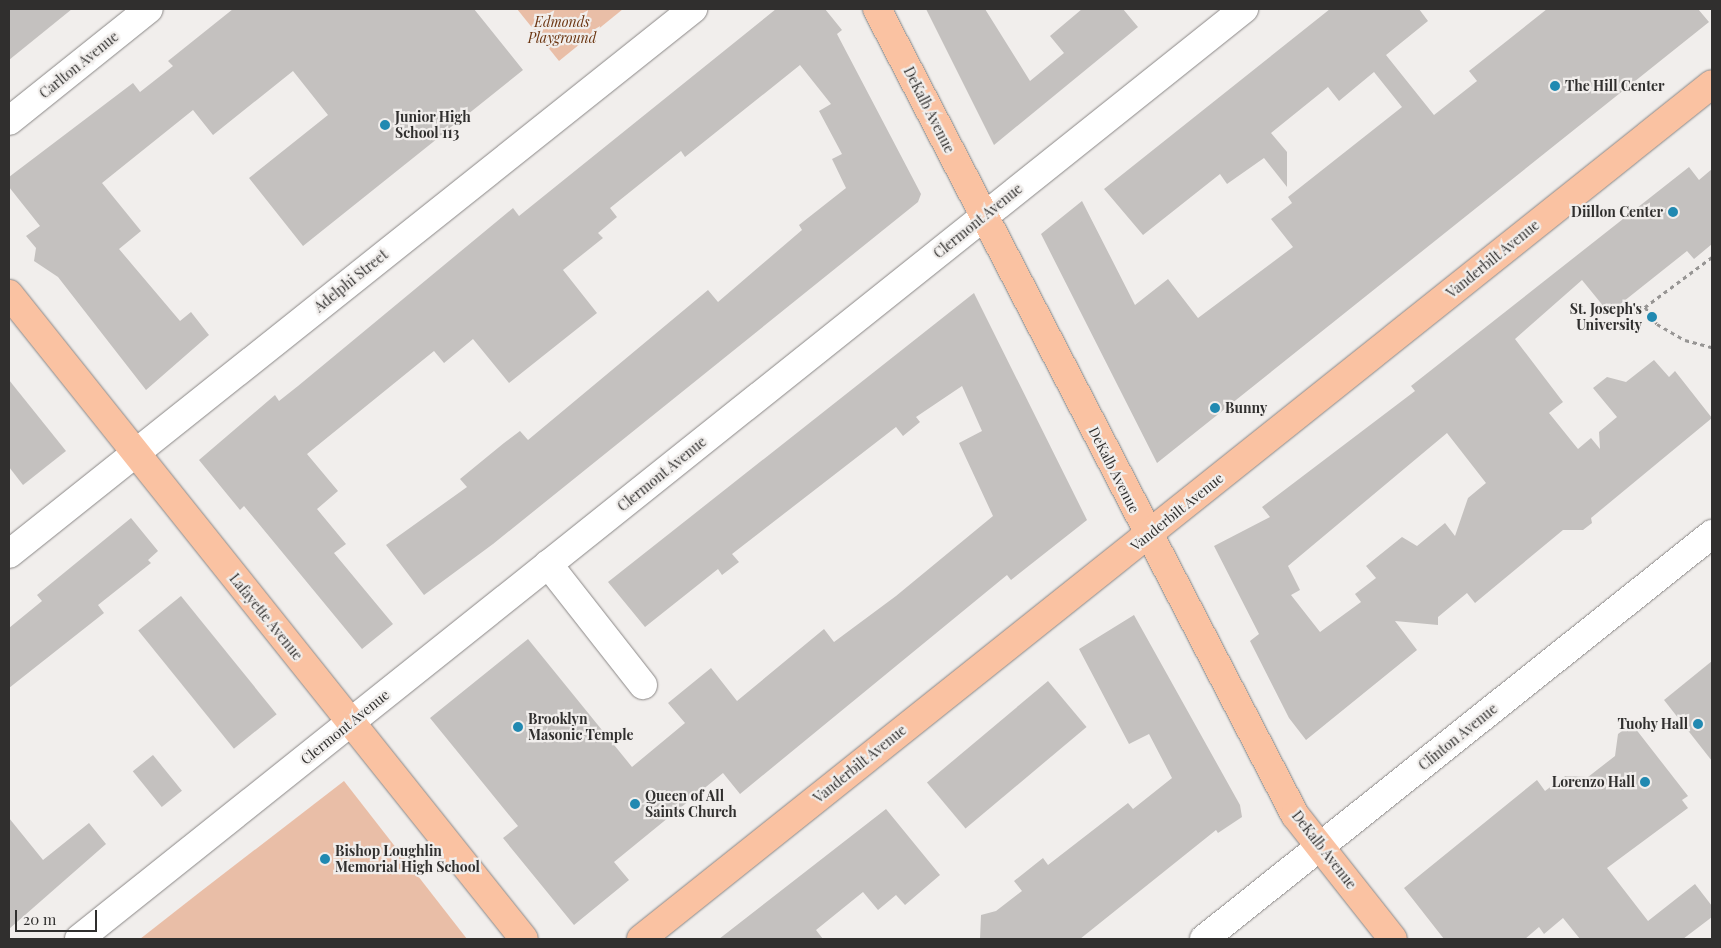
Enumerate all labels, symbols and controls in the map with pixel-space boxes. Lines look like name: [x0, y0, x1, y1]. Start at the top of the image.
park label: Edmonds Playground: [528, 14, 596, 46]
street label: Carlton Avenue: [36, 28, 122, 102]
street label: DeKalb Avenue: [900, 64, 958, 156]
place label: The Hill Center: [1565, 78, 1665, 94]
marker: The Hill Center: [1549, 80, 1561, 92]
place label: Junior High School 113: [395, 109, 471, 142]
marker: Junior High School 113: [379, 119, 391, 131]
street label: Clermont Avenue: [930, 180, 1026, 262]
place label: Diillon Center: [1571, 204, 1663, 220]
marker: Diillon Center: [1667, 206, 1679, 218]
street label: Vanderbilt Avenue: [1443, 216, 1543, 302]
street label: Adelphi Street: [311, 246, 391, 316]
place label: St. Joseph's University: [1570, 301, 1642, 334]
marker: St. Joseph's University: [1646, 311, 1658, 323]
place label: Bunny: [1225, 400, 1267, 416]
marker: Bunny: [1209, 402, 1221, 414]
street label: DeKalb Avenue: [1085, 424, 1143, 516]
street label: Clermont Avenue: [614, 433, 710, 515]
street label: Vanderbilt Avenue: [1127, 469, 1227, 555]
street label: Lafayette Avenue: [226, 570, 306, 664]
street label: Clermont Avenue: [297, 686, 393, 768]
street label: Clinton Avenue: [1415, 700, 1501, 774]
place label: Brooklyn Masonic Temple: [528, 711, 634, 744]
place label: Tuohy Hall: [1617, 716, 1688, 732]
marker: Tuohy Hall: [1692, 718, 1704, 730]
marker: Brooklyn Masonic Temple: [512, 721, 524, 733]
street label: Vanderbilt Avenue: [810, 721, 910, 807]
place label: Lorenzo Hall: [1552, 774, 1635, 790]
marker: Lorenzo Hall: [1639, 776, 1651, 788]
place label: Queen of All Saints Church: [645, 788, 737, 820]
marker: Queen of All Saints Church: [629, 798, 641, 810]
street label: DeKalb Avenue: [1288, 807, 1360, 893]
place label: Bishop Loughlin Memorial High School: [335, 843, 480, 876]
marker: Bishop Loughlin Memorial High School: [319, 853, 331, 865]
scale bar: [18, 900, 100, 932]
text: 20 m: [23, 909, 56, 929]

